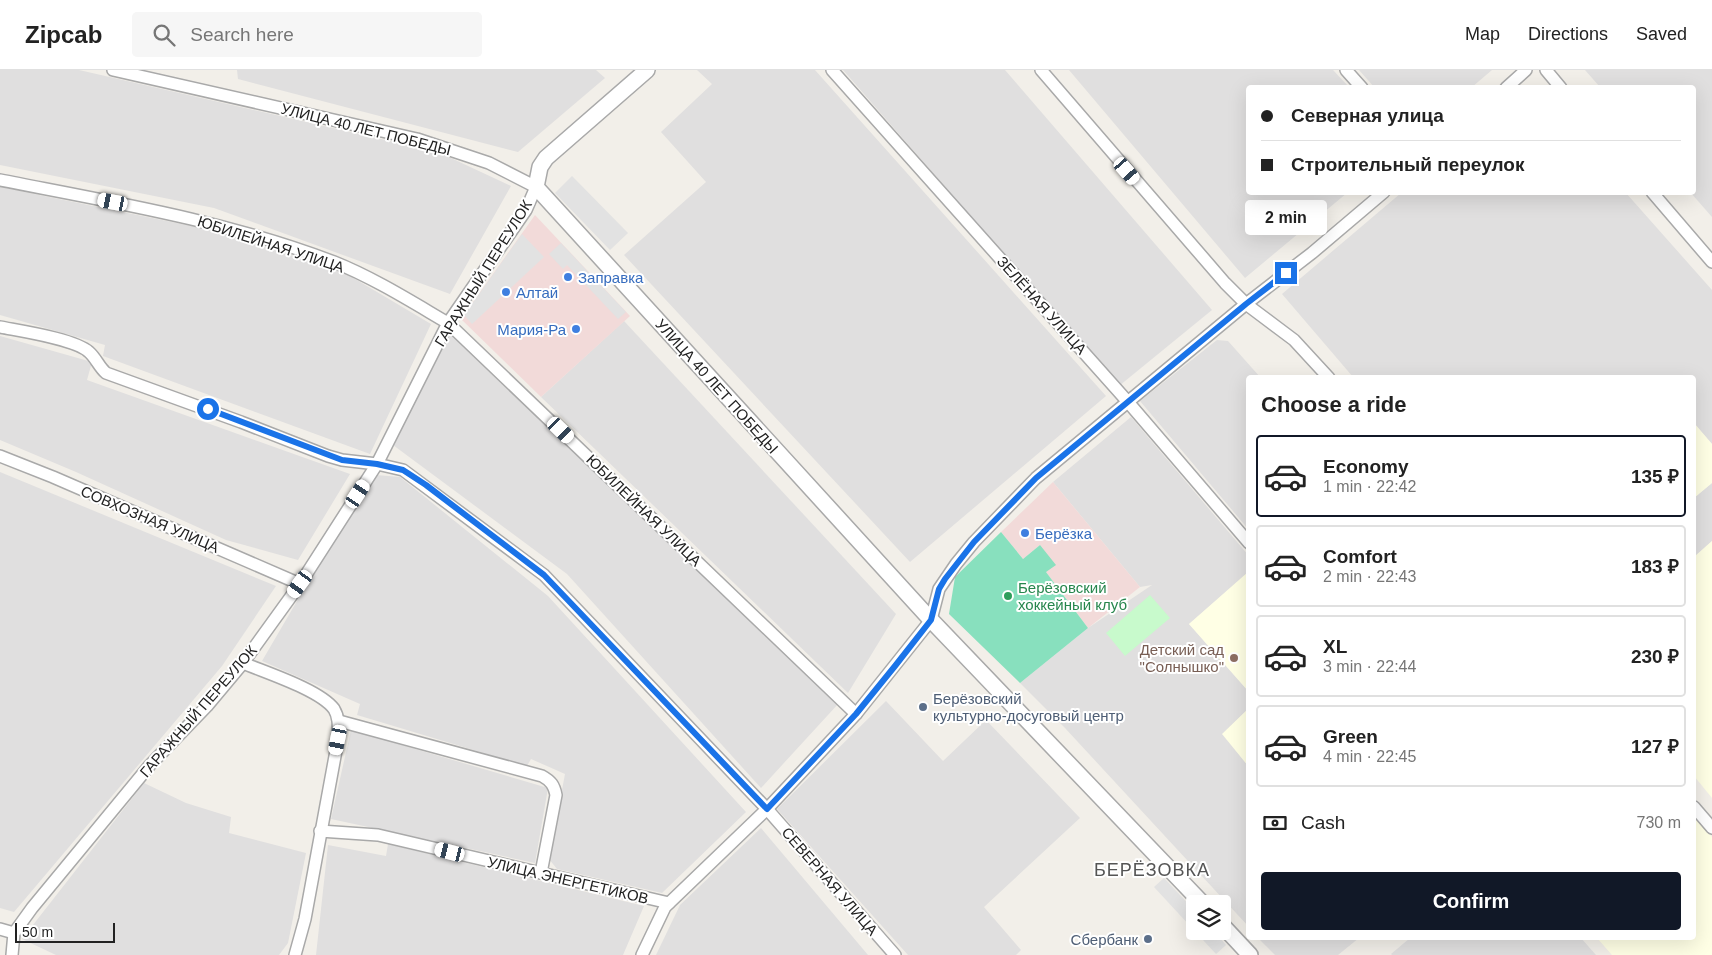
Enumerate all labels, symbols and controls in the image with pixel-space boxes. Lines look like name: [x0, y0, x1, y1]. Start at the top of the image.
search box: [132, 12, 482, 57]
text: Zipcab: [25, 21, 102, 48]
icon: search: [150, 21, 178, 49]
text: Search here: [190, 24, 294, 45]
text: Map: [1465, 24, 1500, 44]
text: Directions: [1528, 24, 1608, 44]
text: Saved: [1636, 24, 1687, 44]
street label: УЛИЦА 40 ЛЕТ ПОБЕДЫ: [279, 100, 453, 158]
text: Северная улица: [1291, 105, 1444, 126]
text: Строительный переулок: [1291, 154, 1524, 175]
car: [1111, 155, 1142, 187]
car: [96, 192, 129, 212]
street label: ГАРАЖНЫЙ ПЕРЕУЛОК: [431, 197, 535, 349]
callout: 2 min: [1245, 200, 1327, 236]
text: 2 min: [1265, 209, 1307, 226]
street label: ЮБИЛЕЙНАЯ УЛИЦА: [196, 212, 346, 276]
street label: ЗЕЛЁНАЯ УЛИЦА: [994, 253, 1090, 357]
route end: [1275, 262, 1297, 284]
place label: Заправка: [578, 269, 644, 286]
marker: Заправка: [562, 271, 574, 283]
place label: Алтай: [516, 284, 558, 301]
marker: Алтай: [500, 286, 512, 298]
street label: УЛИЦА 40 ЛЕТ ПОБЕДЫ: [652, 315, 782, 457]
place label: Мария-Ра: [497, 321, 567, 338]
marker: Мария-Ра: [570, 323, 582, 335]
text: Choose a ride: [1261, 392, 1406, 417]
route start: [197, 398, 219, 420]
car: [544, 414, 577, 446]
street label: ЮБИЛЕЙНАЯ УЛИЦА: [583, 451, 705, 569]
icon: car: [1263, 454, 1308, 499]
text: Economy: [1323, 456, 1409, 477]
text: 135 ₽: [1631, 466, 1679, 487]
car: [343, 477, 372, 511]
text: 1 min · 22:42: [1323, 478, 1416, 495]
street label: СОВХОЗНАЯ УЛИЦА: [78, 482, 222, 556]
place label: Берёзка: [1035, 525, 1093, 542]
marker: Берёзка: [1019, 527, 1031, 539]
icon: car: [1263, 544, 1308, 589]
text: Comfort: [1323, 546, 1397, 567]
text: 183 ₽: [1631, 556, 1679, 577]
car: [285, 567, 314, 601]
text: 2 min · 22:43: [1323, 568, 1416, 585]
place label: Берёзовский хоккейный клуб: [1018, 579, 1127, 613]
marker: Берёзовский хоккейный клуб: [1002, 590, 1014, 602]
icon: car: [1263, 634, 1308, 679]
text: XL: [1323, 636, 1347, 657]
street label: ГАРАЖНЫЙ ПЕРЕУЛОК: [136, 641, 260, 780]
place label: Детский сад "Солнышко": [1140, 641, 1224, 675]
text: 230 ₽: [1631, 646, 1679, 667]
marker: Детский сад "Солнышко": [1228, 652, 1240, 664]
text: 3 min · 22:44: [1323, 658, 1416, 675]
place label: Берёзовский культурно-досуговый центр: [933, 690, 1124, 724]
marker: Берёзовский культурно-досуговый центр: [917, 701, 929, 713]
car: [327, 724, 348, 756]
icon: car: [1263, 724, 1308, 769]
text: Green: [1323, 726, 1378, 747]
text: 127 ₽: [1631, 736, 1679, 757]
text: 4 min · 22:45: [1323, 748, 1416, 765]
icon: cash: [1261, 809, 1289, 837]
text: Cash: [1301, 812, 1345, 833]
text: 730 m: [1637, 814, 1681, 831]
street label: СЕВЕРНАЯ УЛИЦА: [778, 824, 882, 938]
car: [433, 841, 466, 863]
street label: УЛИЦА ЭНЕРГЕТИКОВ: [486, 853, 650, 907]
district label: БЕРЁЗОВКА: [1094, 860, 1210, 880]
button: Confirm: [1261, 872, 1681, 930]
map controls: [1186, 895, 1231, 940]
button: layers: [1186, 895, 1231, 940]
scale bar: [15, 920, 115, 943]
text: 50 m: [22, 924, 53, 940]
place label: Сбербанк: [1071, 931, 1138, 948]
marker: Сбербанк: [1142, 933, 1154, 945]

